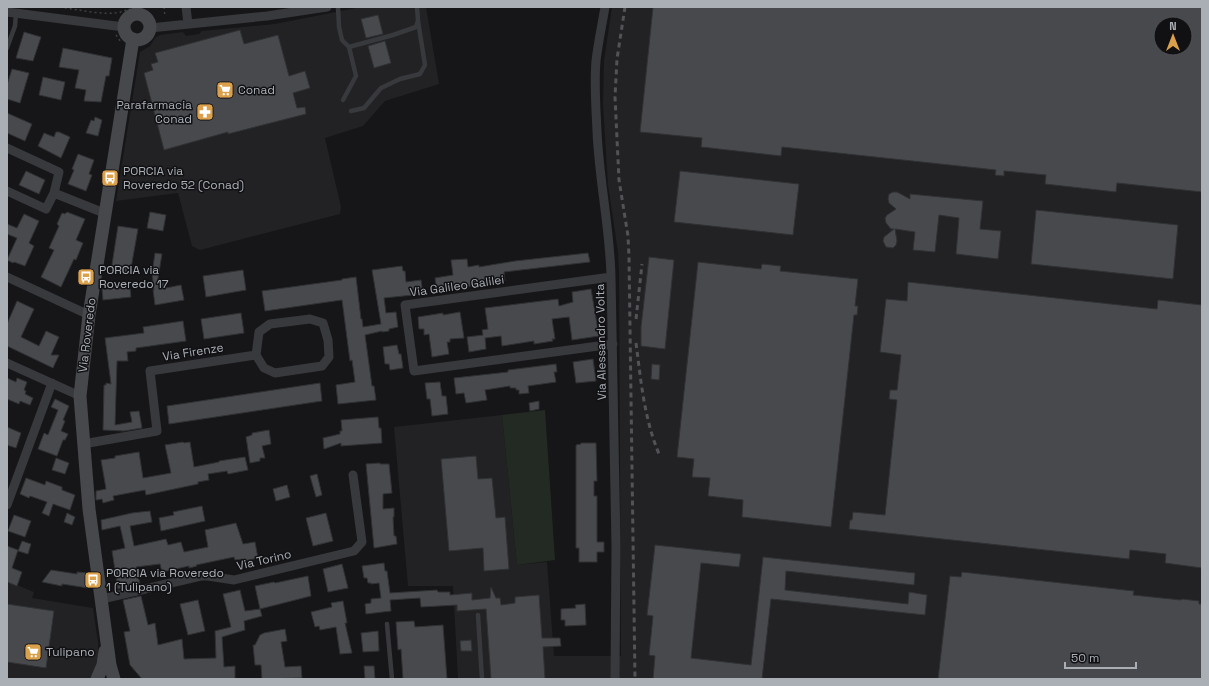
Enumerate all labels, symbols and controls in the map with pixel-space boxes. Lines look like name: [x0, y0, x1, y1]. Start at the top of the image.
north arrow: [1153, 16, 1193, 56]
text: N: [1169, 19, 1177, 33]
supermarket icon: Conad: [215, 80, 235, 100]
place label: Conad: [238, 82, 275, 98]
place label: Parafarmacia Conad: [116, 97, 192, 127]
pharmacy icon: Parafarmacia Conad: [195, 102, 215, 122]
place label: PORCIA via Roveredo 52 (Conad): [123, 163, 244, 193]
bus stop icon: PORCIA via Roveredo 52 (Conad): [100, 168, 120, 188]
place label: PORCIA via Roveredo 17: [99, 262, 169, 292]
bus stop icon: PORCIA via Roveredo 17: [76, 267, 96, 287]
street label: Via Galileo Galilei: [409, 271, 505, 301]
street label: Via Alessandro Volta: [592, 283, 610, 401]
street label: Via Roveredo: [74, 297, 100, 373]
street label: Via Firenze: [161, 339, 225, 365]
street label: Via Torino: [235, 546, 293, 574]
place label: PORCIA via Roveredo 1 (Tulipano): [106, 565, 224, 595]
bus stop icon: PORCIA via Roveredo 1 (Tulipano): [83, 570, 103, 590]
supermarket icon: Tulipano: [23, 642, 43, 662]
place label: Tulipano: [46, 644, 95, 660]
scale bar: [1065, 644, 1136, 670]
text: 50 m: [1071, 650, 1099, 666]

